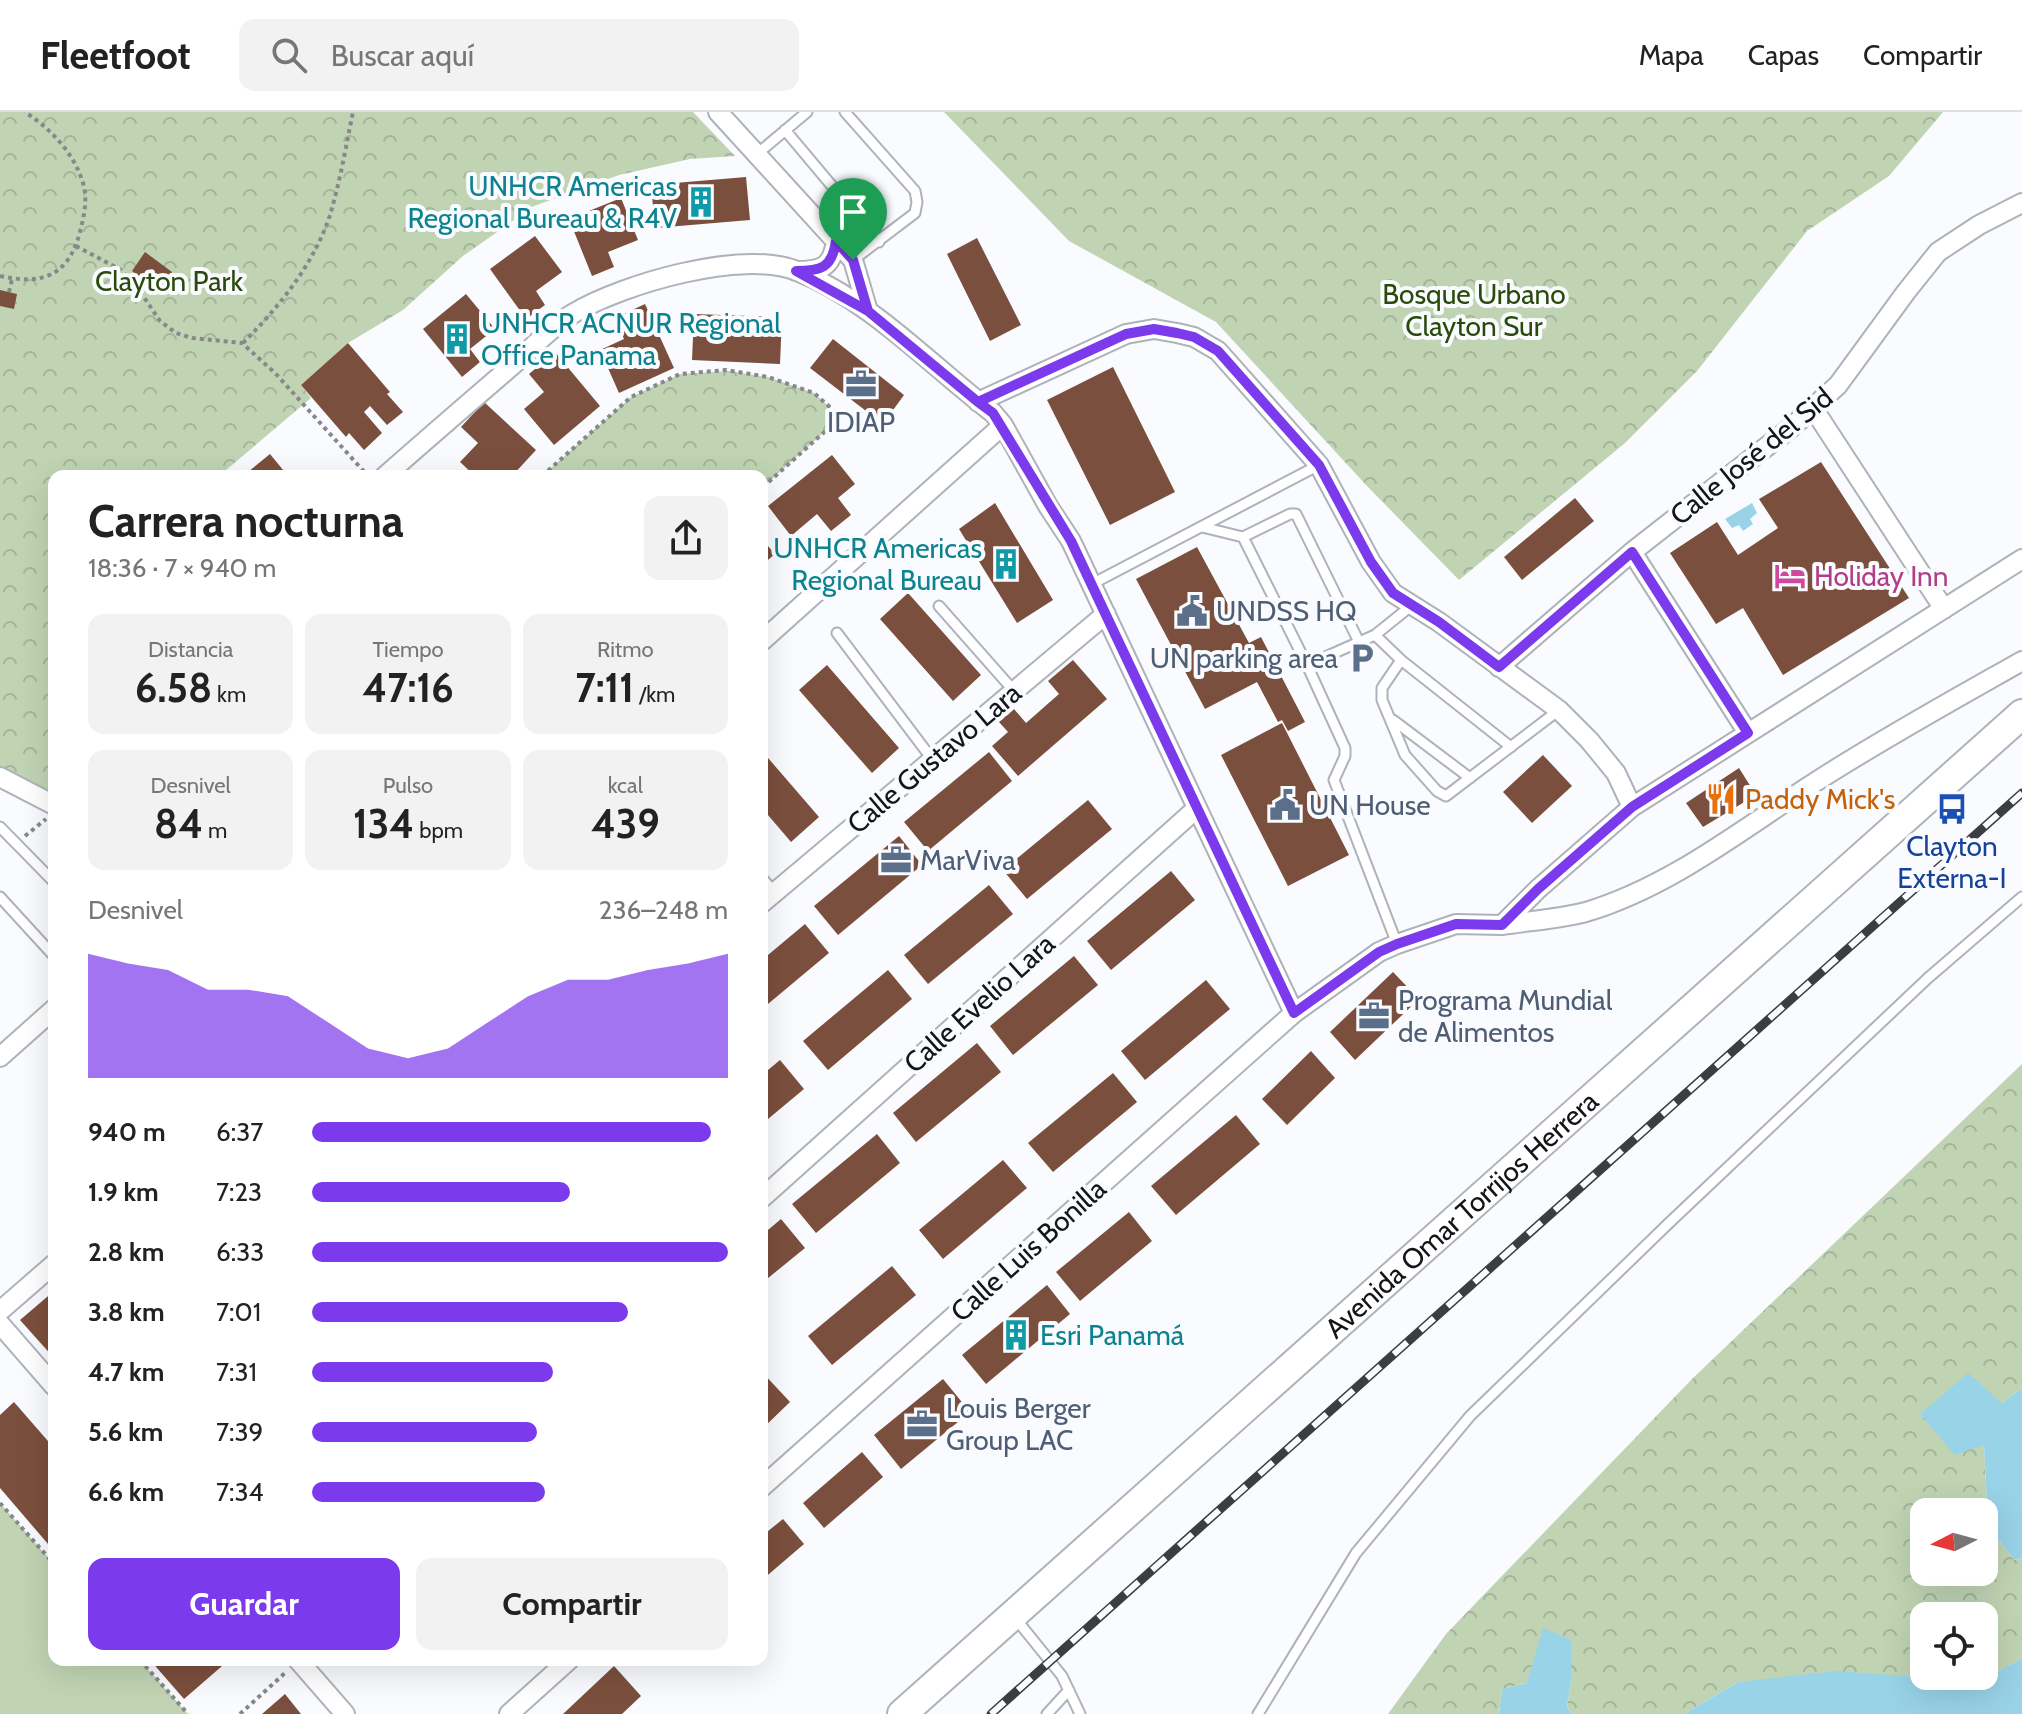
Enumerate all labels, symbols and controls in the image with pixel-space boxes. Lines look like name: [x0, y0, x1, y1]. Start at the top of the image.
search box: [239, 19, 799, 91]
text: Fleetfoot: [40, 32, 191, 79]
icon: search: [267, 33, 311, 77]
text: Buscar aquí: [331, 37, 474, 74]
text: Mapa: [1639, 38, 1704, 72]
text: Capas: [1748, 38, 1819, 72]
text: Compartir: [1863, 38, 1982, 72]
place label: UNHCR Americas Regional Bureau & R4V: [407, 169, 677, 235]
pin: [819, 178, 887, 260]
building icon: UNHCR Americas Regional Bureau & R4V: [684, 185, 718, 219]
icon: arrive: [831, 190, 875, 234]
park label: Clayton Park: [95, 264, 243, 298]
park label: Bosque Urbano Clayton Sur: [1382, 277, 1566, 343]
place label: UNHCR ACNUR Regional Office Panama: [481, 306, 781, 372]
building icon: UNHCR ACNUR Regional Office Panama: [440, 322, 474, 356]
office icon: IDIAP: [844, 367, 878, 401]
street label: Calle José del Sid: [1663, 380, 1839, 532]
place label: IDIAP: [827, 405, 895, 439]
text: Carrera nocturna: [88, 495, 404, 548]
button: share: [644, 496, 728, 580]
place label: UNHCR Americas Regional Bureau: [773, 531, 982, 597]
building icon: UNHCR Americas Regional Bureau: [989, 547, 1023, 581]
text: 18:36 · 7 × 940 m: [88, 552, 276, 584]
hotel icon: Holiday Inn: [1773, 559, 1807, 593]
place label: Holiday Inn: [1814, 559, 1948, 593]
public building icon: UNDSS HQ: [1175, 594, 1209, 628]
place label: UNDSS HQ: [1216, 594, 1357, 628]
text: Distancia: [148, 636, 233, 663]
text: Tiempo: [372, 636, 444, 663]
text: Ritmo: [597, 636, 654, 663]
place label: UN parking area: [1150, 641, 1339, 675]
parking icon: UN parking area: [1345, 641, 1379, 675]
text: 6.58: [135, 663, 212, 712]
text: 47:16: [362, 663, 454, 712]
text: 7:11: [575, 663, 634, 712]
street label: Calle Gustavo Lara: [840, 675, 1028, 841]
text: km: [212, 681, 246, 708]
text: /km: [634, 681, 675, 708]
text: Desnivel: [151, 772, 231, 799]
text: Pulso: [383, 772, 433, 799]
text: kcal: [608, 772, 643, 799]
restaurant icon: Paddy Mick's: [1704, 782, 1738, 816]
place label: Paddy Mick's: [1745, 782, 1895, 816]
public building icon: UN House: [1268, 788, 1302, 822]
place label: UN House: [1309, 788, 1431, 822]
bus stop icon: Clayton Externa-I: [1935, 792, 1969, 826]
text: 84: [154, 799, 203, 848]
text: 134: [353, 799, 414, 848]
text: 439: [591, 799, 660, 848]
text: m: [203, 817, 227, 844]
text: bpm: [414, 817, 463, 844]
place label: Clayton Externa-I: [1897, 829, 2007, 895]
office icon: MarViva: [879, 843, 913, 877]
place label: MarViva: [920, 843, 1016, 877]
text: Desnivel: [88, 894, 183, 926]
text: 236–248 m: [599, 894, 728, 926]
street label: Calle Evelio Lara: [897, 926, 1062, 1080]
place label: Programa Mundial de Alimentos: [1398, 983, 1613, 1049]
office icon: Programa Mundial de Alimentos: [1357, 999, 1391, 1033]
street label: Avenida Omar Torrijos Herrera: [1318, 1083, 1605, 1345]
text: 940 m: [88, 1116, 166, 1148]
text: 6:37: [216, 1116, 263, 1148]
street label: Calle Luis Bonilla: [943, 1171, 1113, 1329]
text: 1.9 km: [88, 1176, 159, 1208]
text: 7:23: [216, 1176, 262, 1208]
text: 2.8 km: [88, 1236, 164, 1268]
text: 6:33: [216, 1236, 264, 1268]
text: 3.8 km: [88, 1296, 165, 1328]
text: 7:01: [216, 1296, 261, 1328]
building icon: Esri Panamá: [999, 1318, 1033, 1352]
place label: Esri Panamá: [1040, 1318, 1185, 1352]
text: 4.7 km: [88, 1356, 164, 1388]
text: 7:31: [216, 1356, 257, 1388]
place label: Louis Berger Group LAC: [946, 1391, 1091, 1457]
office icon: Louis Berger Group LAC: [905, 1407, 939, 1441]
text: 5.6 km: [88, 1416, 163, 1448]
text: 7:39: [216, 1416, 263, 1448]
text: 6.6 km: [88, 1476, 164, 1508]
text: 7:34: [216, 1476, 264, 1508]
north arrow: [1910, 1498, 1998, 1586]
map controls: [1910, 1498, 1998, 1690]
button: Guardar: [88, 1558, 400, 1650]
button: Compartir: [416, 1558, 728, 1650]
button: locate: [1910, 1602, 1998, 1690]

